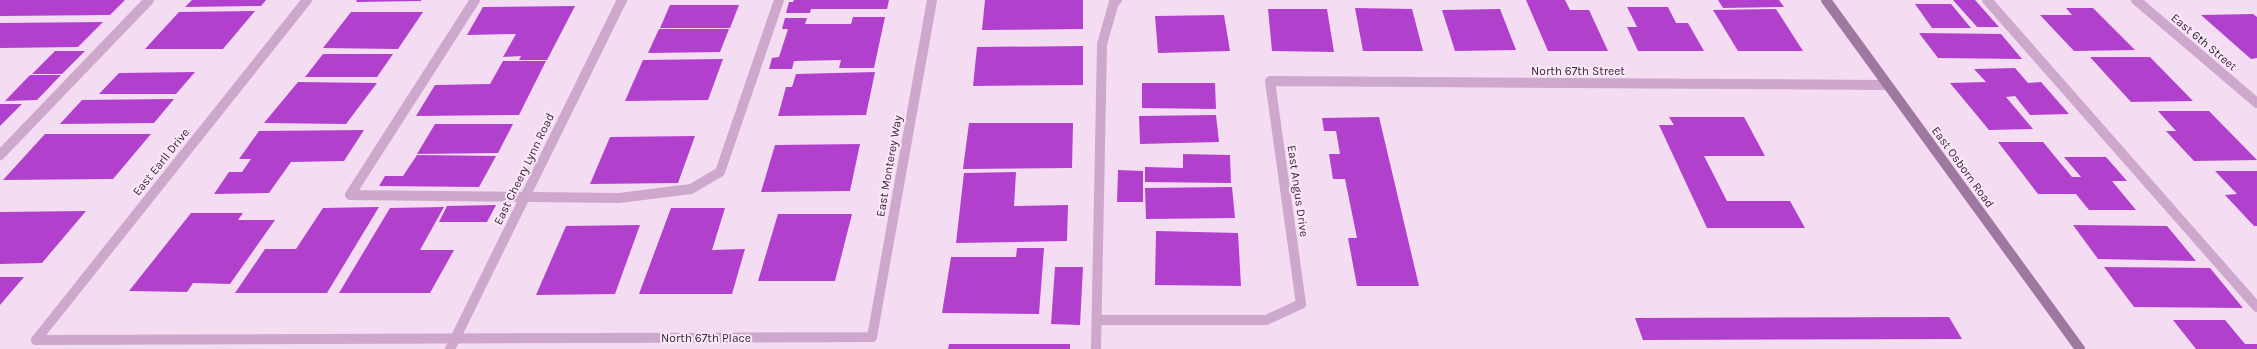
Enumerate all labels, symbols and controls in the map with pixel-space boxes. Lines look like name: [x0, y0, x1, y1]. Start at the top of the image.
street label: East 6th Street: [2168, 10, 2240, 74]
street label: North 67th Street: [1531, 64, 1625, 78]
street label: East Cheery Lynn Road: [491, 111, 557, 227]
street label: East Monterey Way: [873, 114, 905, 218]
street label: East Osborn Road: [1929, 124, 1997, 210]
street label: East Earll Drive: [130, 126, 192, 198]
street label: East Angus Drive: [1285, 144, 1311, 238]
street label: North 67th Place: [661, 331, 751, 345]

